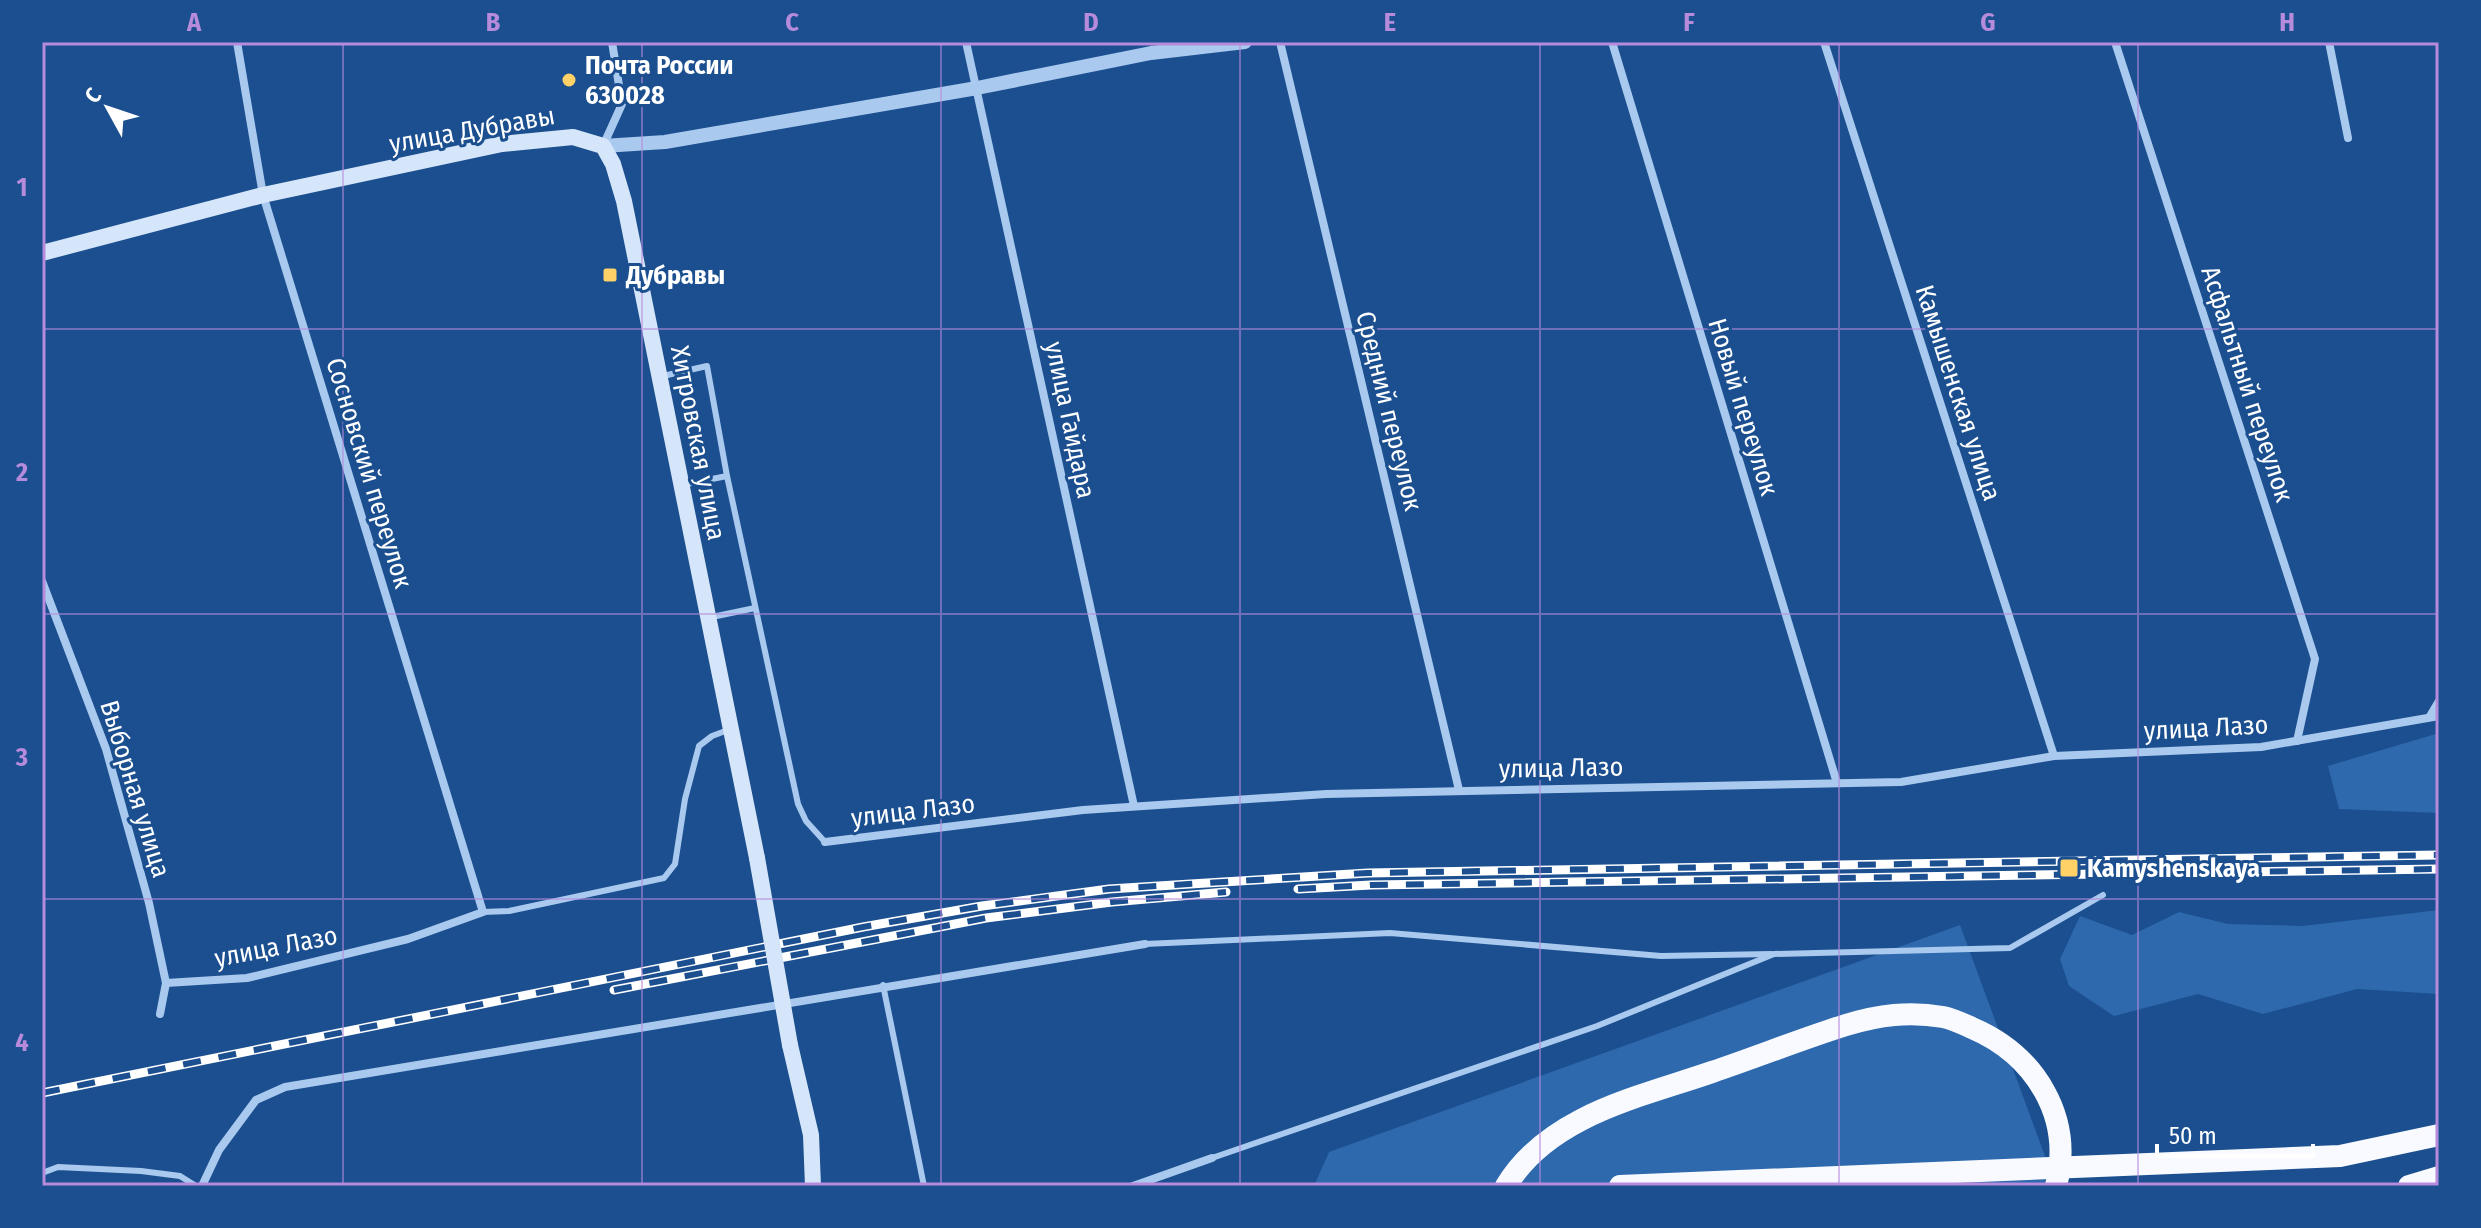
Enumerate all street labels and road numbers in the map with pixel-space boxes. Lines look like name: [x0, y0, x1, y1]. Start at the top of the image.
street label: улица Дубравы: [387, 100, 557, 160]
street label: Асфальтный переулок: [2194, 262, 2300, 506]
street label: Камышенская улица: [1909, 281, 2007, 505]
street label: Средний переулок: [1349, 308, 1429, 514]
street label: Новый переулок: [1701, 315, 1785, 499]
street label: улица Гайдара: [1038, 339, 1102, 501]
street label: Хитровская улица: [664, 343, 732, 543]
street label: Сосновский переулок: [319, 354, 419, 592]
street label: Выборная улица: [93, 697, 177, 881]
street label: улица Лазо: [2143, 709, 2269, 747]
street label: улица Лазо: [1499, 751, 1623, 785]
street label: улица Лазо: [849, 788, 977, 834]
street label: улица Лазо: [212, 920, 340, 974]

